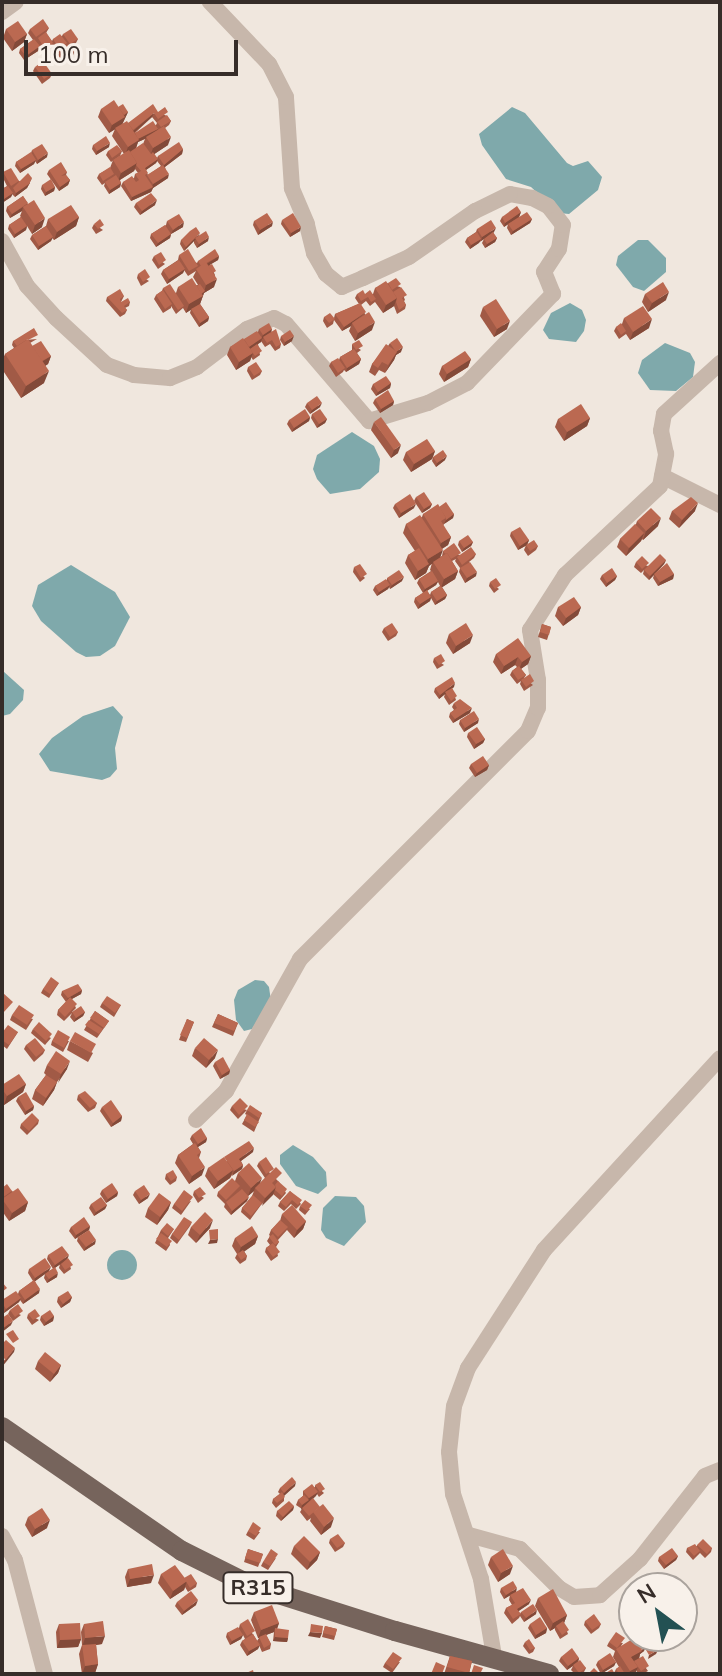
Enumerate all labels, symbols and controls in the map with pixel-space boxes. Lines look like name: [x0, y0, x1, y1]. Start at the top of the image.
scale bar: [28, 24, 242, 74]
text: 100 m: [38, 39, 109, 69]
road number: R315: [222, 1570, 294, 1606]
north arrow: [618, 1572, 698, 1652]
text: N: [632, 1577, 661, 1610]

